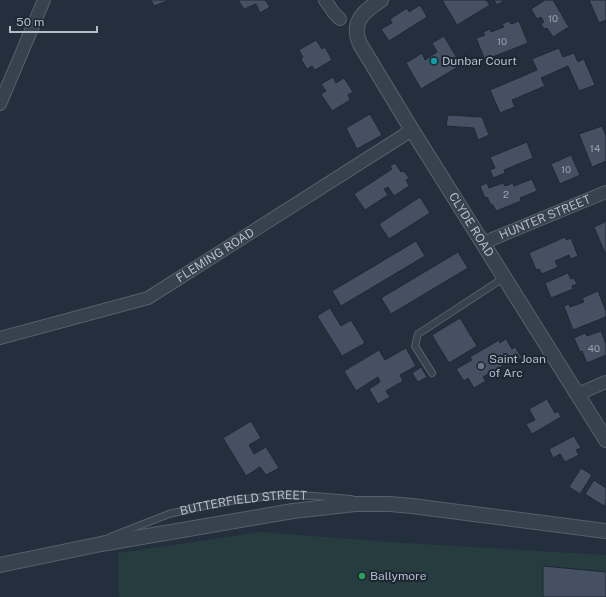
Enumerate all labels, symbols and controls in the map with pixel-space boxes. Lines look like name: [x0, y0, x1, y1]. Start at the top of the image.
scale bar: [10, 8, 97, 34]
house number: 10: [548, 12, 558, 24]
text: 50 m: [16, 15, 44, 29]
house number: 10: [497, 35, 507, 47]
place label: Dunbar Court: [442, 54, 517, 68]
marker: Dunbar Court: [429, 56, 439, 66]
house number: 14: [590, 142, 600, 154]
house number: 10: [561, 163, 571, 175]
house number: 2: [503, 188, 509, 200]
street label: CLYDE ROAD: [446, 190, 497, 260]
street label: HUNTER STREET: [497, 192, 593, 242]
street label: FLEMING ROAD: [174, 225, 257, 285]
house number: 40: [588, 342, 600, 354]
place label: Saint Joan of Arc: [489, 352, 546, 380]
marker: Saint Joan of Arc: [476, 361, 486, 371]
street label: BUTTERFIELD STREET: [179, 488, 307, 518]
place label: Ballymore: [370, 569, 427, 583]
marker: Ballymore: [357, 571, 367, 581]

